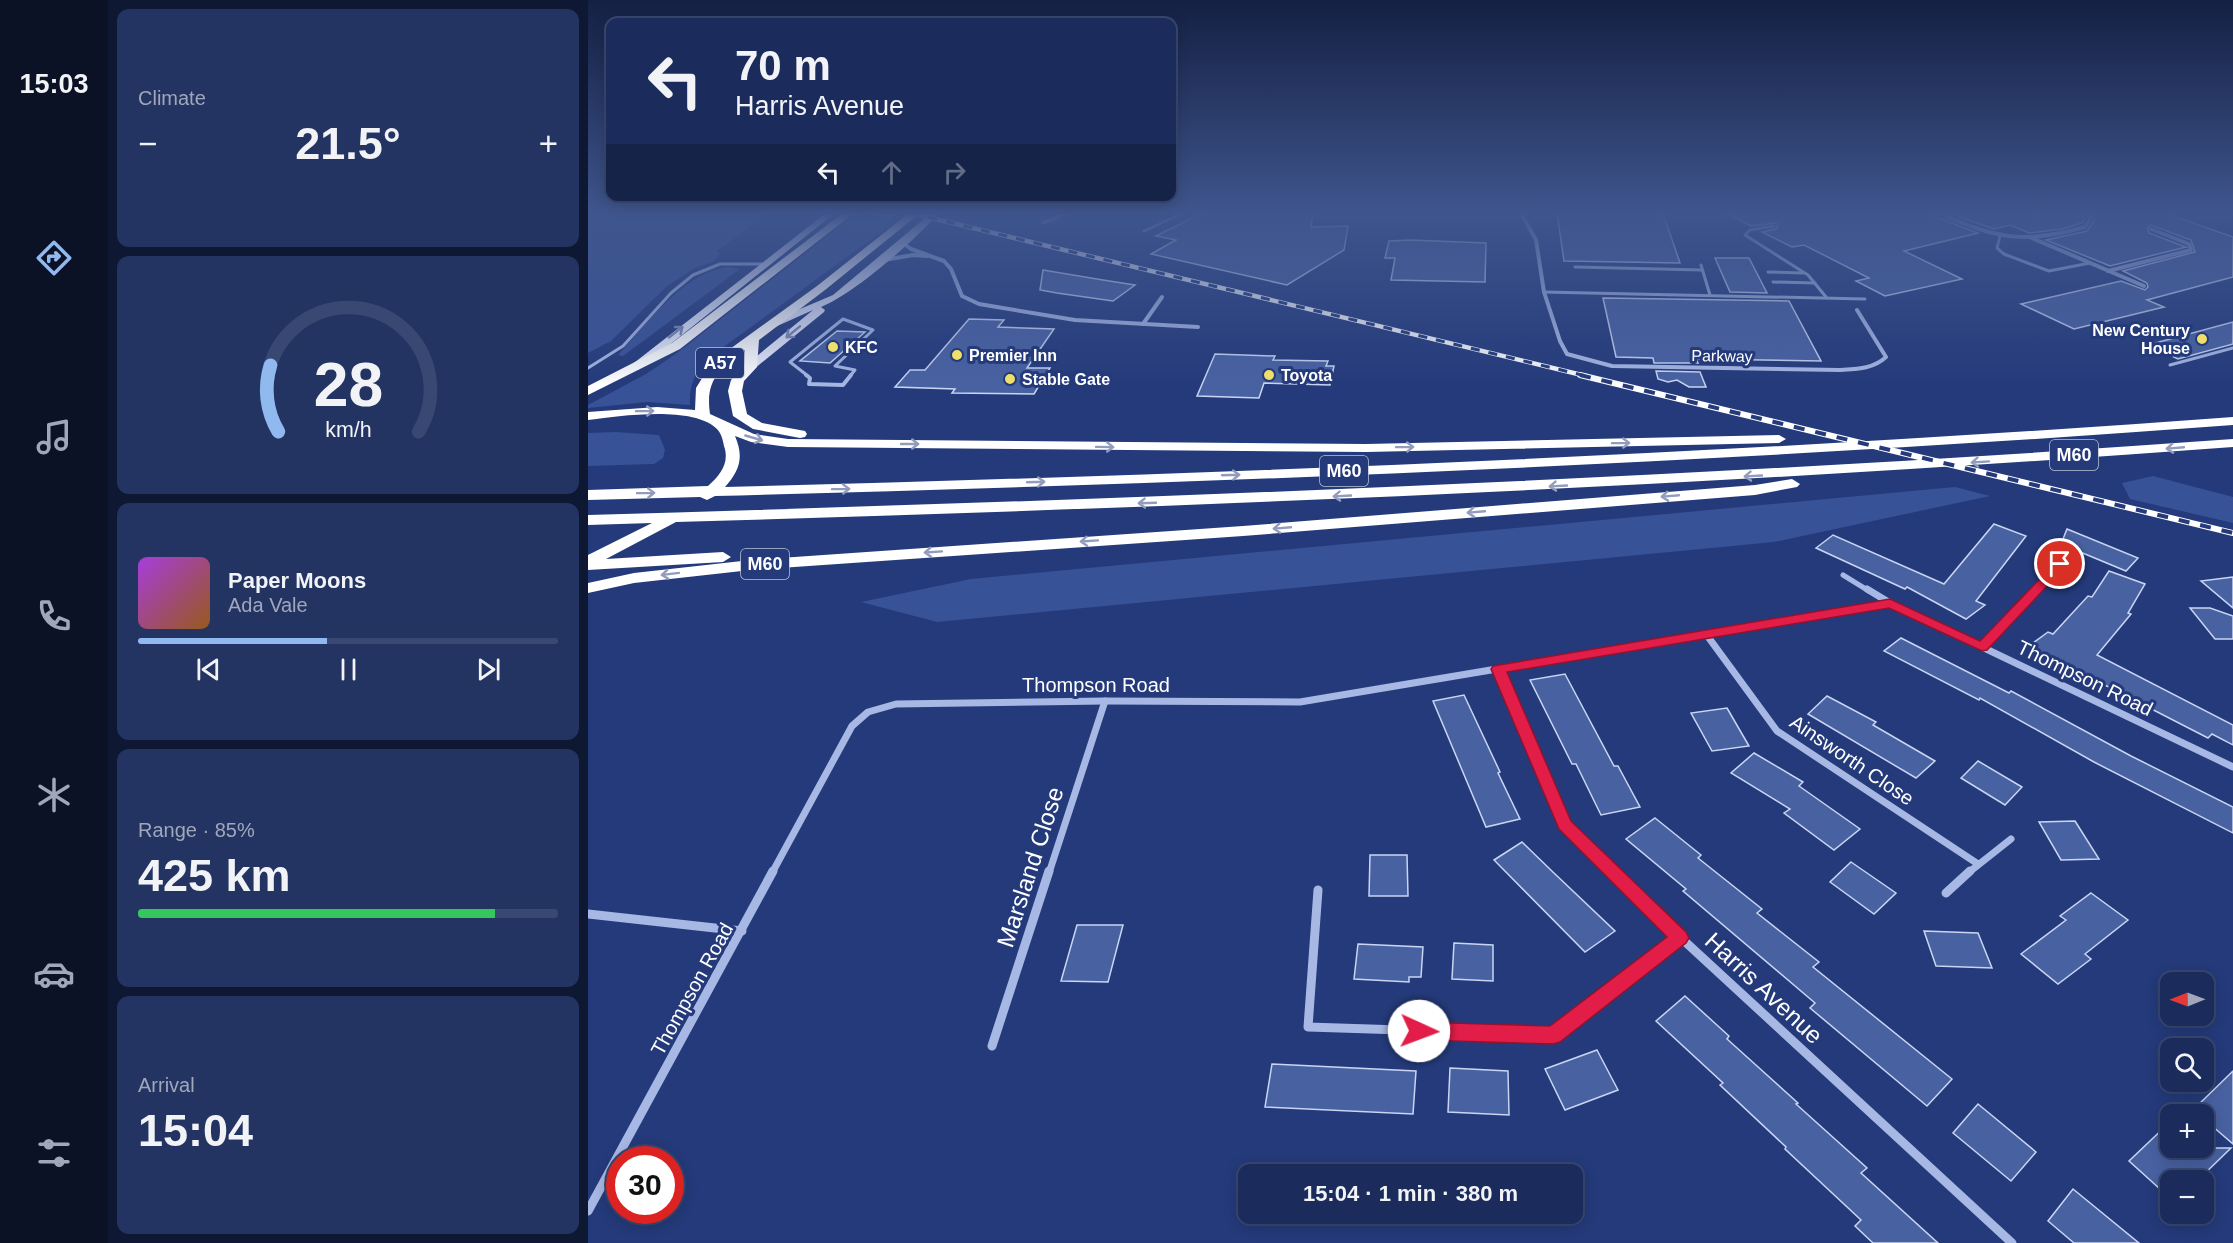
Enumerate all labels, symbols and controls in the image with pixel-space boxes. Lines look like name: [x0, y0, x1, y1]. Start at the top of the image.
icon: left: [636, 42, 714, 120]
text: 70 m: [735, 42, 831, 89]
text: 15:03: [19, 69, 89, 99]
text: Climate: [138, 87, 206, 109]
text: Harris Avenue: [735, 91, 904, 121]
text: 21.5°: [295, 118, 401, 169]
text: −: [138, 125, 157, 162]
text: +: [539, 125, 558, 162]
icon: left: [812, 156, 845, 189]
icon: ahead: [875, 156, 908, 189]
icon: right: [938, 156, 971, 189]
icon: directions: [33, 237, 75, 279]
place label: New Century House: [2092, 322, 2190, 357]
one-way arrow: [786, 325, 801, 339]
one-way arrow: [668, 326, 684, 339]
marker: New Century House: [2195, 332, 2209, 346]
place label: KFC: [845, 339, 878, 356]
marker: KFC: [826, 340, 840, 354]
place label: Premier Inn: [969, 347, 1057, 364]
street label: Parkway: [1691, 347, 1753, 365]
road number: A57: [696, 348, 744, 378]
marker: Premier Inn: [950, 348, 964, 362]
text: 28: [313, 350, 383, 419]
place label: Toyota: [1281, 367, 1332, 384]
marker: Toyota: [1262, 368, 1276, 382]
place label: Stable Gate: [1022, 371, 1110, 388]
marker: Stable Gate: [1003, 372, 1017, 386]
one-way arrow: [635, 406, 655, 417]
icon: music: [33, 416, 75, 458]
text: km/h: [325, 418, 371, 442]
one-way arrow: [744, 433, 763, 444]
one-way arrow: [1610, 437, 1630, 449]
one-way arrow: [899, 438, 919, 450]
road number: M60: [2050, 440, 2098, 470]
one-way arrow: [1094, 441, 1114, 453]
one-way arrow: [1394, 442, 1414, 453]
one-way arrow: [2165, 443, 2185, 454]
road number: M60: [1320, 456, 1368, 486]
one-way arrow: [1971, 456, 1991, 467]
one-way arrow: [1221, 470, 1241, 481]
one-way arrow: [1743, 471, 1763, 482]
one-way arrow: [1026, 477, 1046, 488]
one-way arrow: [1548, 480, 1568, 491]
one-way arrow: [831, 483, 851, 494]
one-way arrow: [636, 488, 656, 499]
one-way arrow: [1333, 491, 1353, 502]
one-way arrow: [1661, 491, 1681, 502]
one-way arrow: [1138, 498, 1158, 509]
one-way arrow: [1466, 507, 1486, 518]
one-way arrow: [1272, 523, 1292, 534]
one-way arrow: [1080, 536, 1100, 547]
pin: [2034, 538, 2085, 589]
one-way arrow: [923, 546, 943, 557]
icon: arrive: [2043, 547, 2076, 580]
road number: M60: [741, 549, 789, 579]
text: Paper Moons: [228, 568, 366, 593]
one-way arrow: [661, 568, 680, 579]
text: Ada Vale: [228, 594, 308, 616]
icon: phone: [33, 595, 75, 637]
street label: Thompson Road: [2014, 636, 2156, 720]
icon: previous: [192, 653, 225, 686]
icon: pause: [332, 653, 365, 686]
icon: next: [472, 653, 505, 686]
street label: Thompson Road: [1022, 674, 1170, 696]
street label: Ainsworth Close: [1786, 710, 1918, 810]
icon: climate: [33, 774, 75, 816]
street label: Marsland Close: [991, 784, 1069, 950]
text: Range · 85%: [138, 819, 255, 841]
text: 425 km: [138, 850, 291, 901]
street label: Thompson Road: [647, 919, 737, 1059]
street label: Harris Avenue: [1700, 927, 1828, 1049]
icon: car: [33, 953, 75, 995]
north arrow: [2160, 972, 2214, 1026]
map controls: [2160, 972, 2214, 1224]
position arrow: [1387, 999, 1451, 1063]
button: search: [2160, 1038, 2214, 1092]
text: Arrival: [138, 1074, 195, 1096]
button: +: [2160, 1104, 2214, 1158]
text: 15:04: [138, 1105, 253, 1156]
icon: filters: [33, 1132, 75, 1174]
speed limit sign: 30: [606, 1146, 684, 1224]
button: −: [2160, 1170, 2214, 1224]
text: 15:04 · 1 min · 380 m: [1303, 1181, 1518, 1206]

